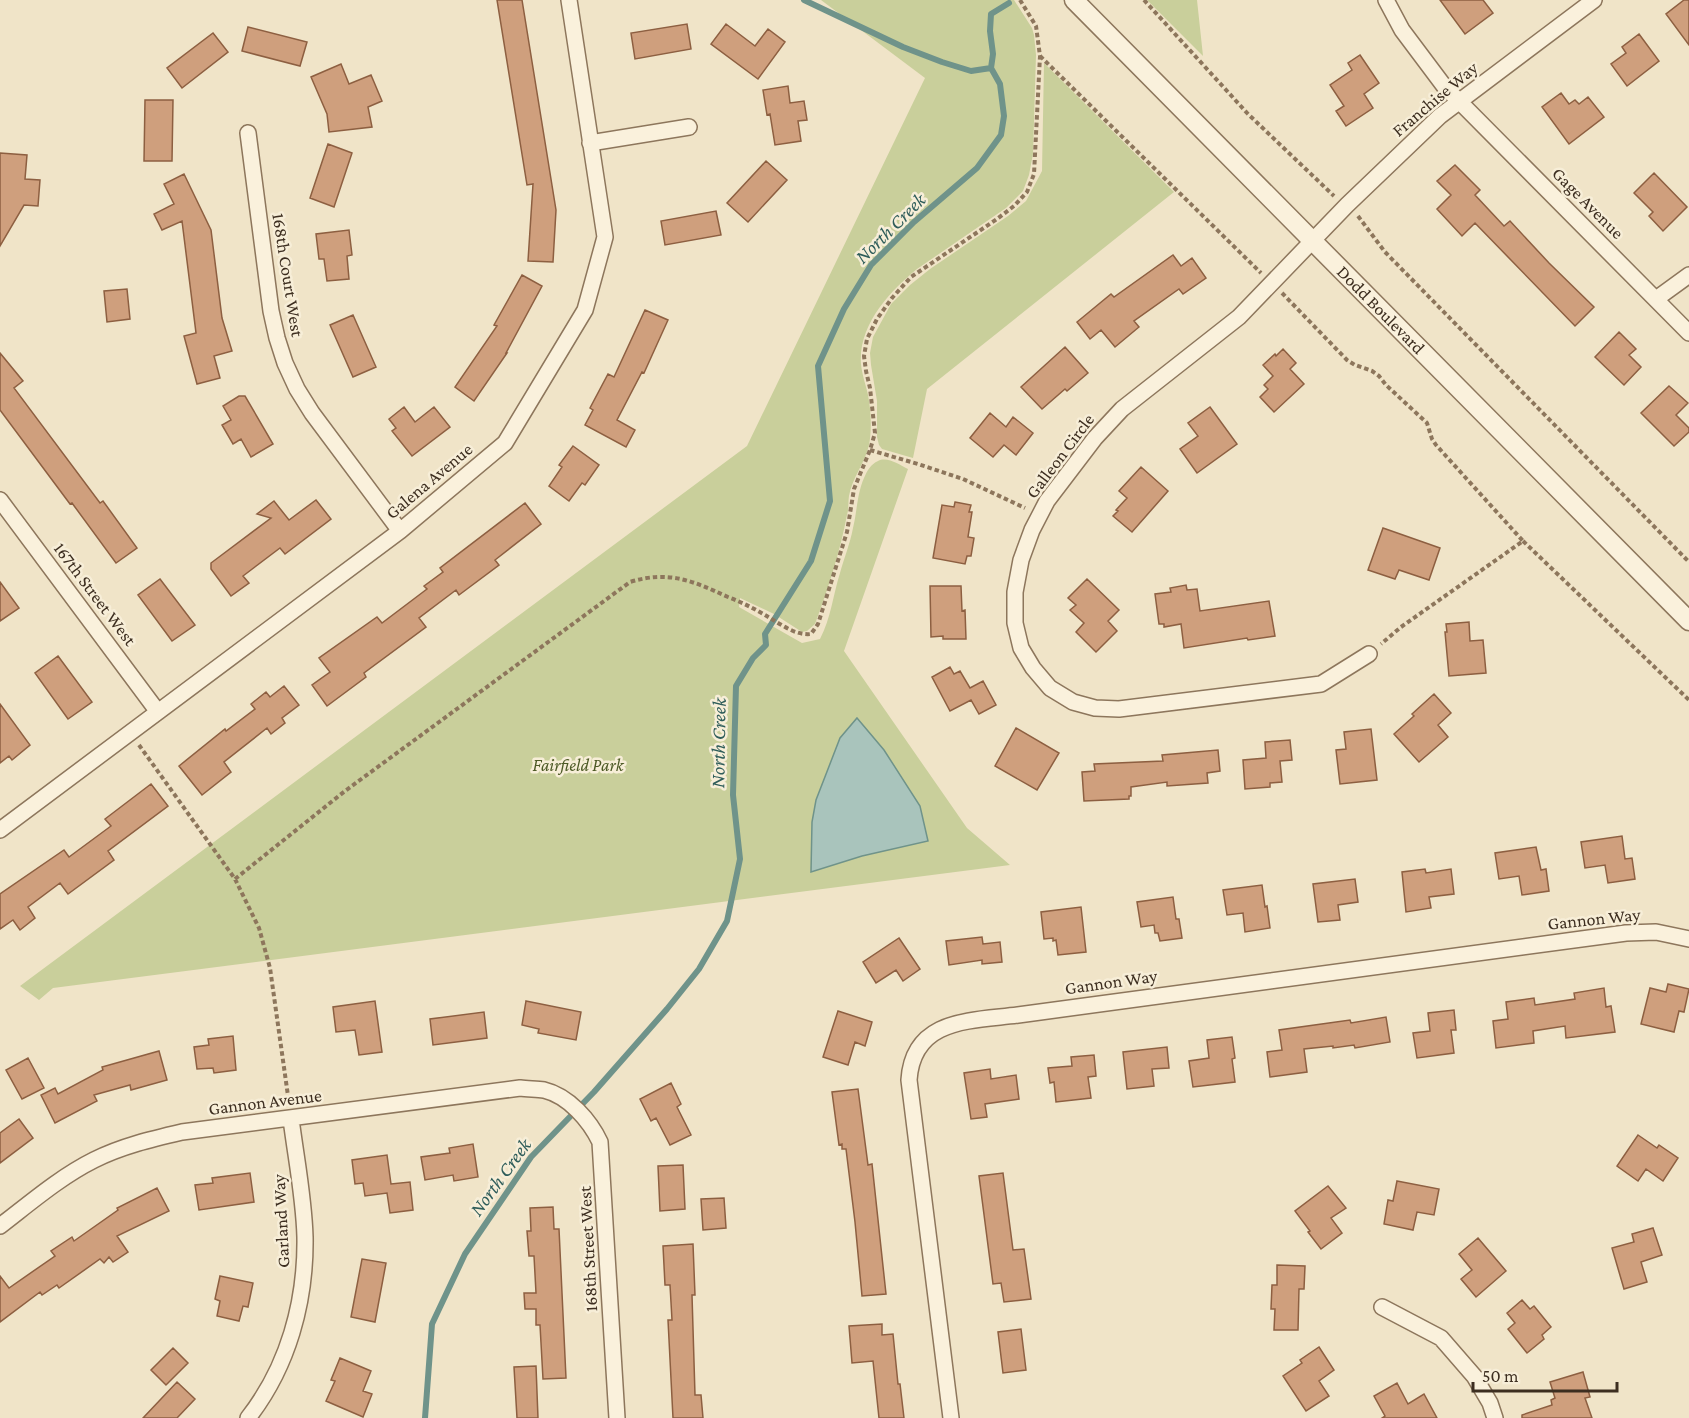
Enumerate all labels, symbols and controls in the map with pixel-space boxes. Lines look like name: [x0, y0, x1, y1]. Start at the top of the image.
street label: Franchise Way: [1388, 57, 1482, 140]
street label: Gage Avenue: [1548, 163, 1628, 243]
water label: North Creek: [850, 187, 931, 268]
street label: 168th Court West: [268, 212, 308, 339]
street label: Dodd Boulevard: [1333, 261, 1429, 358]
street label: Galleon Circle: [1022, 410, 1098, 502]
street label: Galena Avenue: [382, 439, 476, 523]
street label: 167th Street West: [50, 539, 141, 650]
water label: North Creek: [706, 696, 730, 788]
park label: Fairfield Park: [533, 755, 625, 775]
street label: Gannon Way: [1547, 904, 1642, 934]
street label: Gannon Way: [1063, 966, 1159, 998]
street label: Gannon Avenue: [207, 1085, 323, 1119]
water label: North Creek: [465, 1133, 536, 1220]
street label: Garland Way: [269, 1173, 293, 1268]
street label: 168th Street West: [575, 1185, 601, 1312]
scale bar: [1473, 1355, 1617, 1393]
text: 50 m: [1482, 1366, 1519, 1386]

